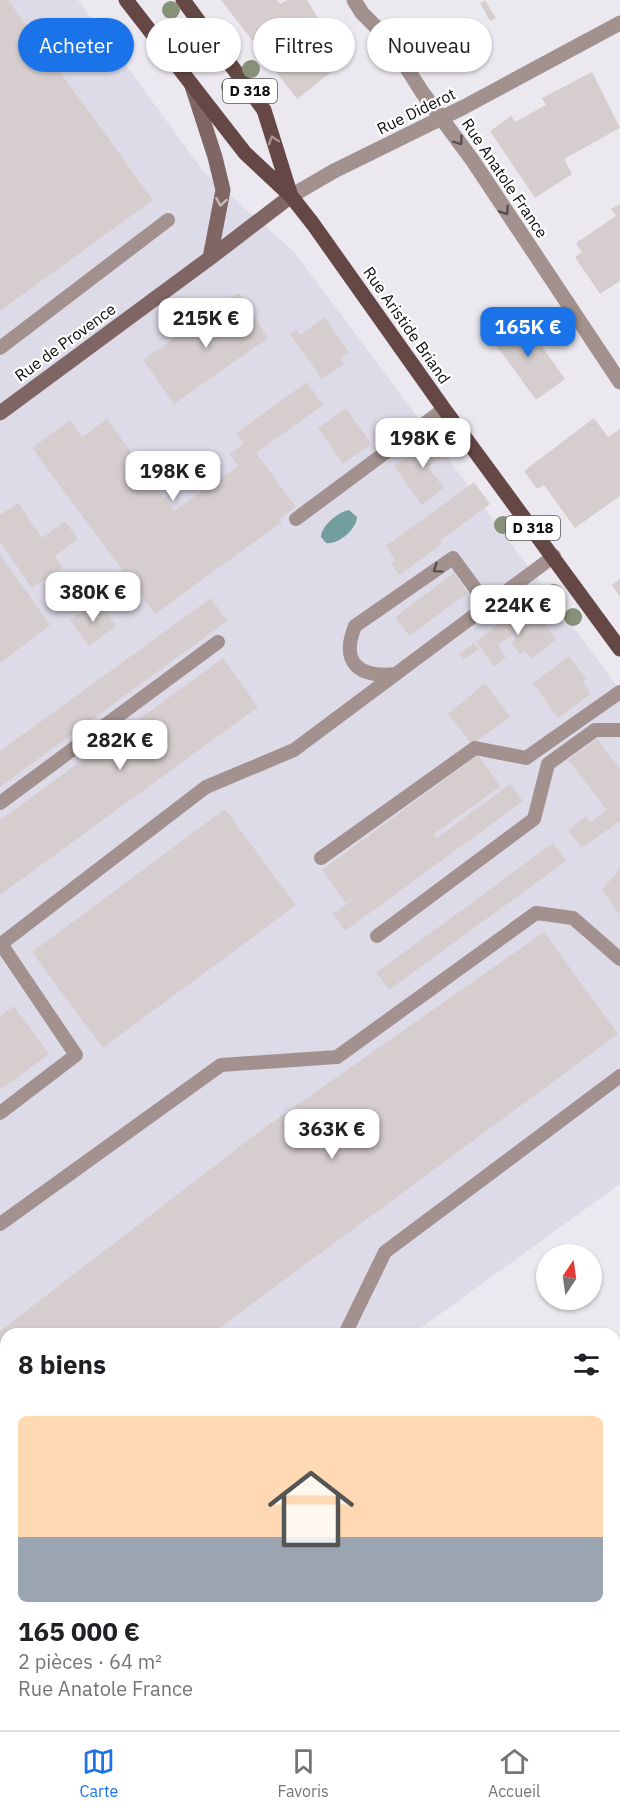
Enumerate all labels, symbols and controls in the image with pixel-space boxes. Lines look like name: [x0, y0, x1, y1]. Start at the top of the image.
chip: Acheter: [18, 18, 134, 72]
chip: Louer: [146, 18, 241, 72]
chip: Filtres: [253, 18, 355, 72]
chip: Nouveau: [367, 18, 492, 72]
road number: D 318: [223, 79, 277, 103]
street label: Rue Diderot: [373, 83, 459, 139]
street label: Rue Anatole France: [458, 114, 553, 242]
one-way arrow: [268, 135, 281, 146]
one-way arrow: [451, 135, 462, 146]
one-way arrow: [215, 197, 228, 207]
one-way arrow: [498, 204, 509, 215]
street label: Rue Aristide Briand: [359, 263, 455, 387]
street label: Rue de Provence: [10, 298, 120, 385]
pin: 215K €: [157, 298, 255, 349]
text: 215K €: [172, 304, 240, 331]
pin: 165K €: [479, 307, 577, 358]
text: 165K €: [494, 313, 562, 340]
pin: 198K €: [374, 418, 472, 469]
text: 198K €: [389, 424, 457, 451]
pin: 198K €: [124, 451, 222, 502]
text: 198K €: [139, 457, 207, 484]
road number: D 318: [506, 516, 560, 540]
one-way arrow: [432, 562, 443, 573]
pin: 380K €: [44, 572, 142, 623]
text: 380K €: [59, 578, 127, 605]
pin: 224K €: [469, 585, 567, 636]
text: 224K €: [484, 591, 552, 618]
pin: 282K €: [71, 720, 169, 771]
text: 282K €: [86, 726, 154, 753]
pin: 363K €: [283, 1109, 381, 1160]
text: 363K €: [298, 1115, 366, 1142]
north arrow: [536, 1244, 602, 1310]
map controls: [536, 1244, 602, 1310]
text: 8 biens: [18, 1347, 106, 1381]
icon: filters: [570, 1348, 603, 1381]
icon: home: [257, 1455, 365, 1563]
text: 165 000 €: [18, 1614, 140, 1648]
text: 2 pièces · 64 m²: [18, 1648, 162, 1675]
text: Rue Anatole France: [18, 1675, 193, 1702]
tab: Carte: [80, 1745, 118, 1801]
tab: Favoris: [278, 1745, 329, 1801]
tab: Accueil: [488, 1745, 540, 1801]

